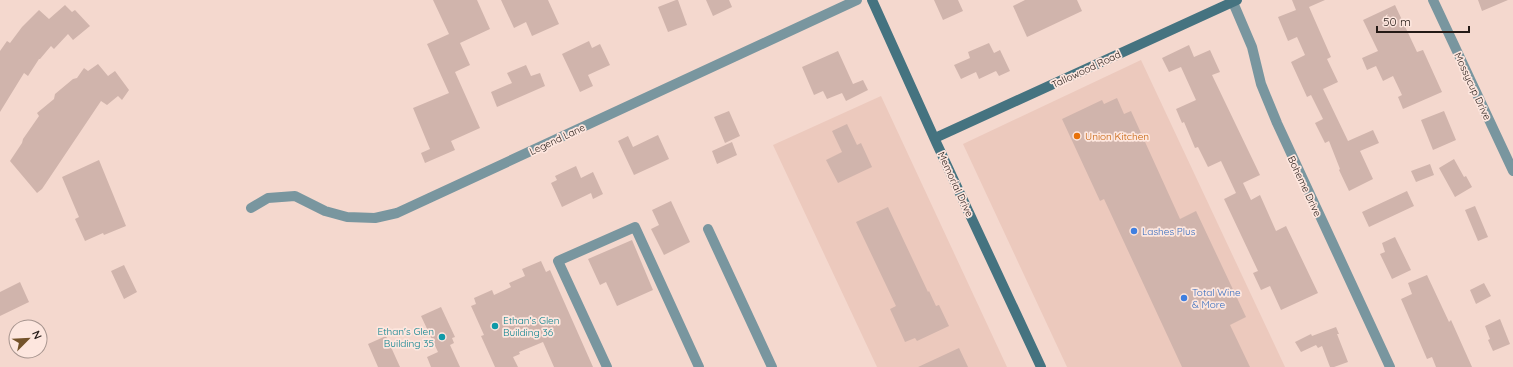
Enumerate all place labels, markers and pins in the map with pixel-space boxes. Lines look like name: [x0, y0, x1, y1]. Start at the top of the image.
place label: Union Kitchen: [1085, 130, 1149, 143]
marker: Union Kitchen: [1072, 131, 1082, 141]
place label: Lashes Plus: [1142, 225, 1196, 238]
marker: Lashes Plus: [1129, 226, 1139, 236]
place label: Total Wine & More: [1192, 286, 1241, 311]
marker: Total Wine & More: [1179, 293, 1189, 303]
place label: Ethan's Glen Building 36: [503, 314, 560, 339]
marker: Ethan's Glen Building 36: [490, 321, 500, 331]
place label: Ethan's Glen Building 35: [377, 325, 434, 350]
marker: Ethan's Glen Building 35: [437, 332, 447, 342]

